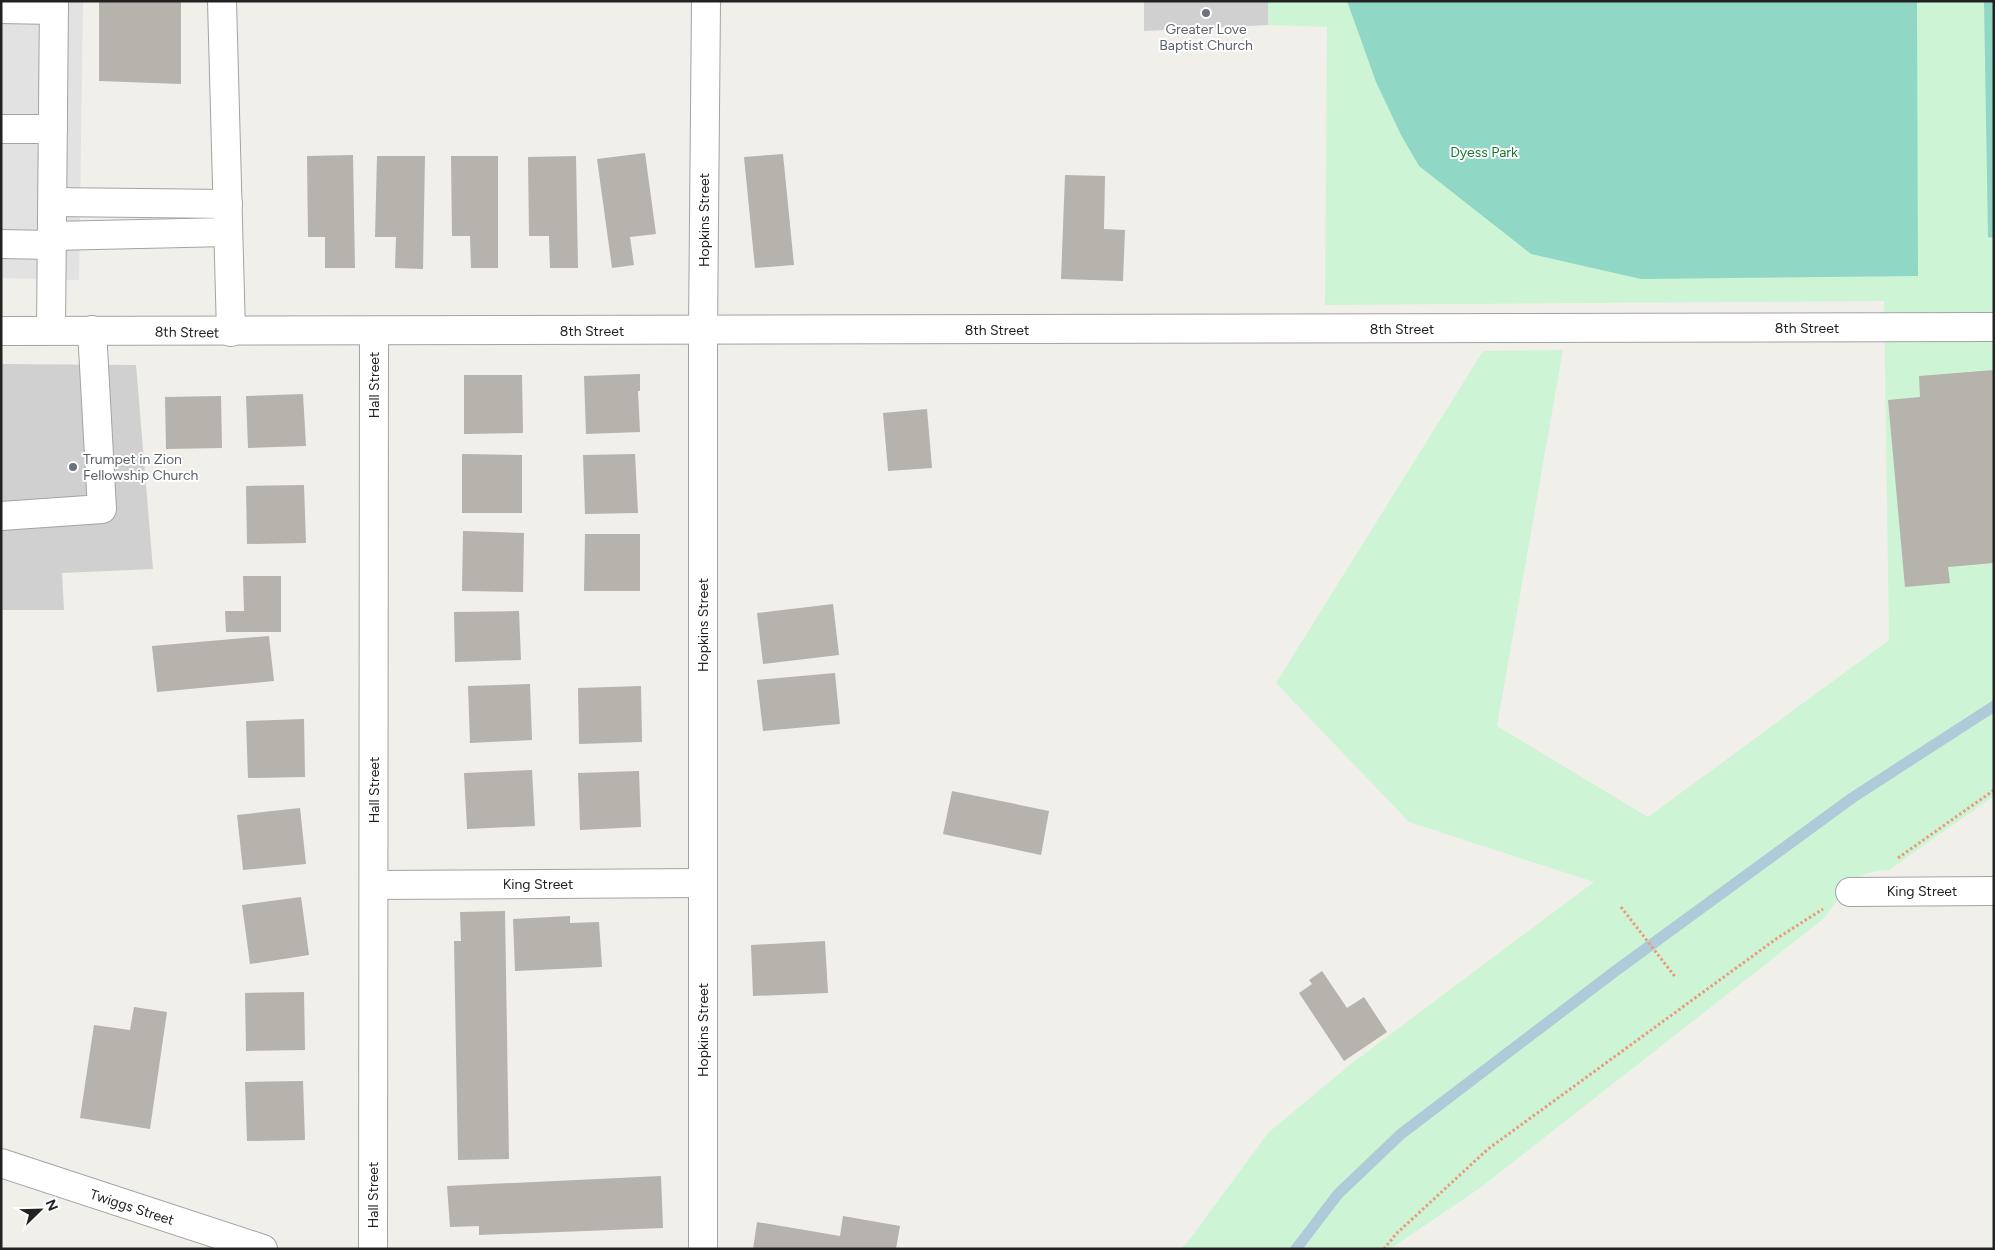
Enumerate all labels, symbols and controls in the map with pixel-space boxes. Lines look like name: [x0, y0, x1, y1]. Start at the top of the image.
marker: Greater Love Baptist Church: [1200, 7, 1212, 19]
place label: Greater Love Baptist Church: [1159, 21, 1253, 54]
park label: Dyess Park: [1450, 144, 1518, 161]
street label: Hopkins Street: [696, 173, 713, 267]
street label: 8th Street: [1775, 320, 1839, 337]
street label: 8th Street: [1370, 321, 1434, 338]
street label: 8th Street: [965, 322, 1029, 339]
street label: 8th Street: [155, 323, 219, 342]
street label: 8th Street: [560, 323, 624, 340]
street label: Hall Street: [366, 352, 383, 418]
place label: Trumpet in Zion Fellowship Church: [83, 451, 199, 484]
marker: Trumpet in Zion Fellowship Church: [67, 461, 79, 473]
street label: Hopkins Street: [695, 578, 712, 672]
street label: Hall Street: [366, 757, 383, 823]
street label: King Street: [503, 876, 573, 893]
street label: King Street: [1887, 883, 1957, 900]
street label: Hopkins Street: [695, 983, 712, 1077]
street label: Hall Street: [365, 1162, 382, 1228]
north arrow: [15, 1185, 65, 1235]
street label: Twiggs Street: [88, 1186, 176, 1229]
text: N: [42, 1197, 61, 1213]

